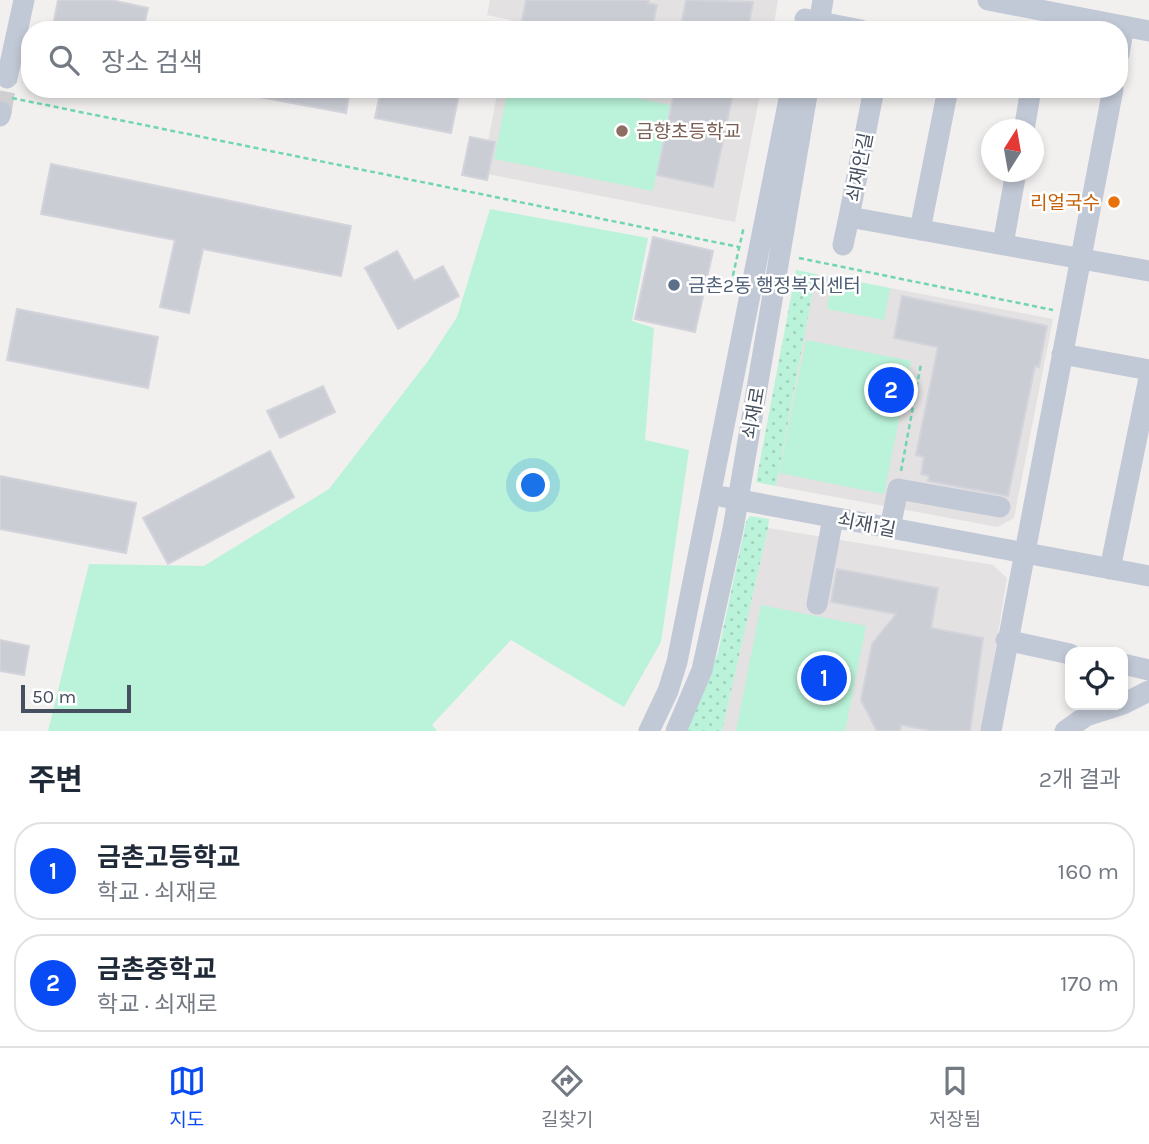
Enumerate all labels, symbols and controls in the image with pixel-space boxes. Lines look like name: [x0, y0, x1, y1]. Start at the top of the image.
search box: [21, 21, 1128, 98]
icon: search: [45, 41, 83, 79]
text: 장소 검색: [101, 47, 203, 78]
north arrow: [981, 119, 1044, 182]
place label: 금향초등학교: [636, 121, 741, 143]
marker: 금향초등학교: [614, 123, 630, 139]
street label: 쇠재안길: [843, 131, 877, 204]
place label: 리얼국수: [1030, 192, 1100, 214]
marker: 리얼국수: [1106, 194, 1122, 210]
place label: 금촌2동 행정복지센터: [688, 275, 861, 297]
marker: 금촌2동 행정복지센터: [666, 277, 682, 293]
pin: 2: [868, 364, 914, 416]
street label: 쇠재로: [739, 385, 769, 441]
your location: [516, 468, 550, 502]
street label: 쇠재1길: [836, 509, 898, 541]
map controls: [1065, 647, 1128, 710]
button: locate: [1065, 647, 1128, 710]
pin: 1: [801, 652, 847, 704]
scale bar: [21, 682, 131, 714]
text: 50 m: [32, 686, 76, 708]
text: 주변: [28, 762, 83, 798]
text: 2개 결과: [1039, 766, 1121, 793]
text: 금촌고등학교: [97, 842, 241, 873]
text: 1: [49, 858, 57, 885]
text: 160 m: [1058, 858, 1119, 885]
text: 학교 · 쇠재로: [97, 879, 218, 906]
text: 금촌중학교: [97, 954, 217, 985]
text: 2: [46, 970, 60, 997]
text: 170 m: [1060, 970, 1119, 997]
text: 학교 · 쇠재로: [97, 991, 218, 1018]
tab: 지도: [168, 1062, 206, 1131]
tab: 길찾기: [541, 1062, 593, 1131]
tab: 저장됨: [929, 1062, 981, 1131]

